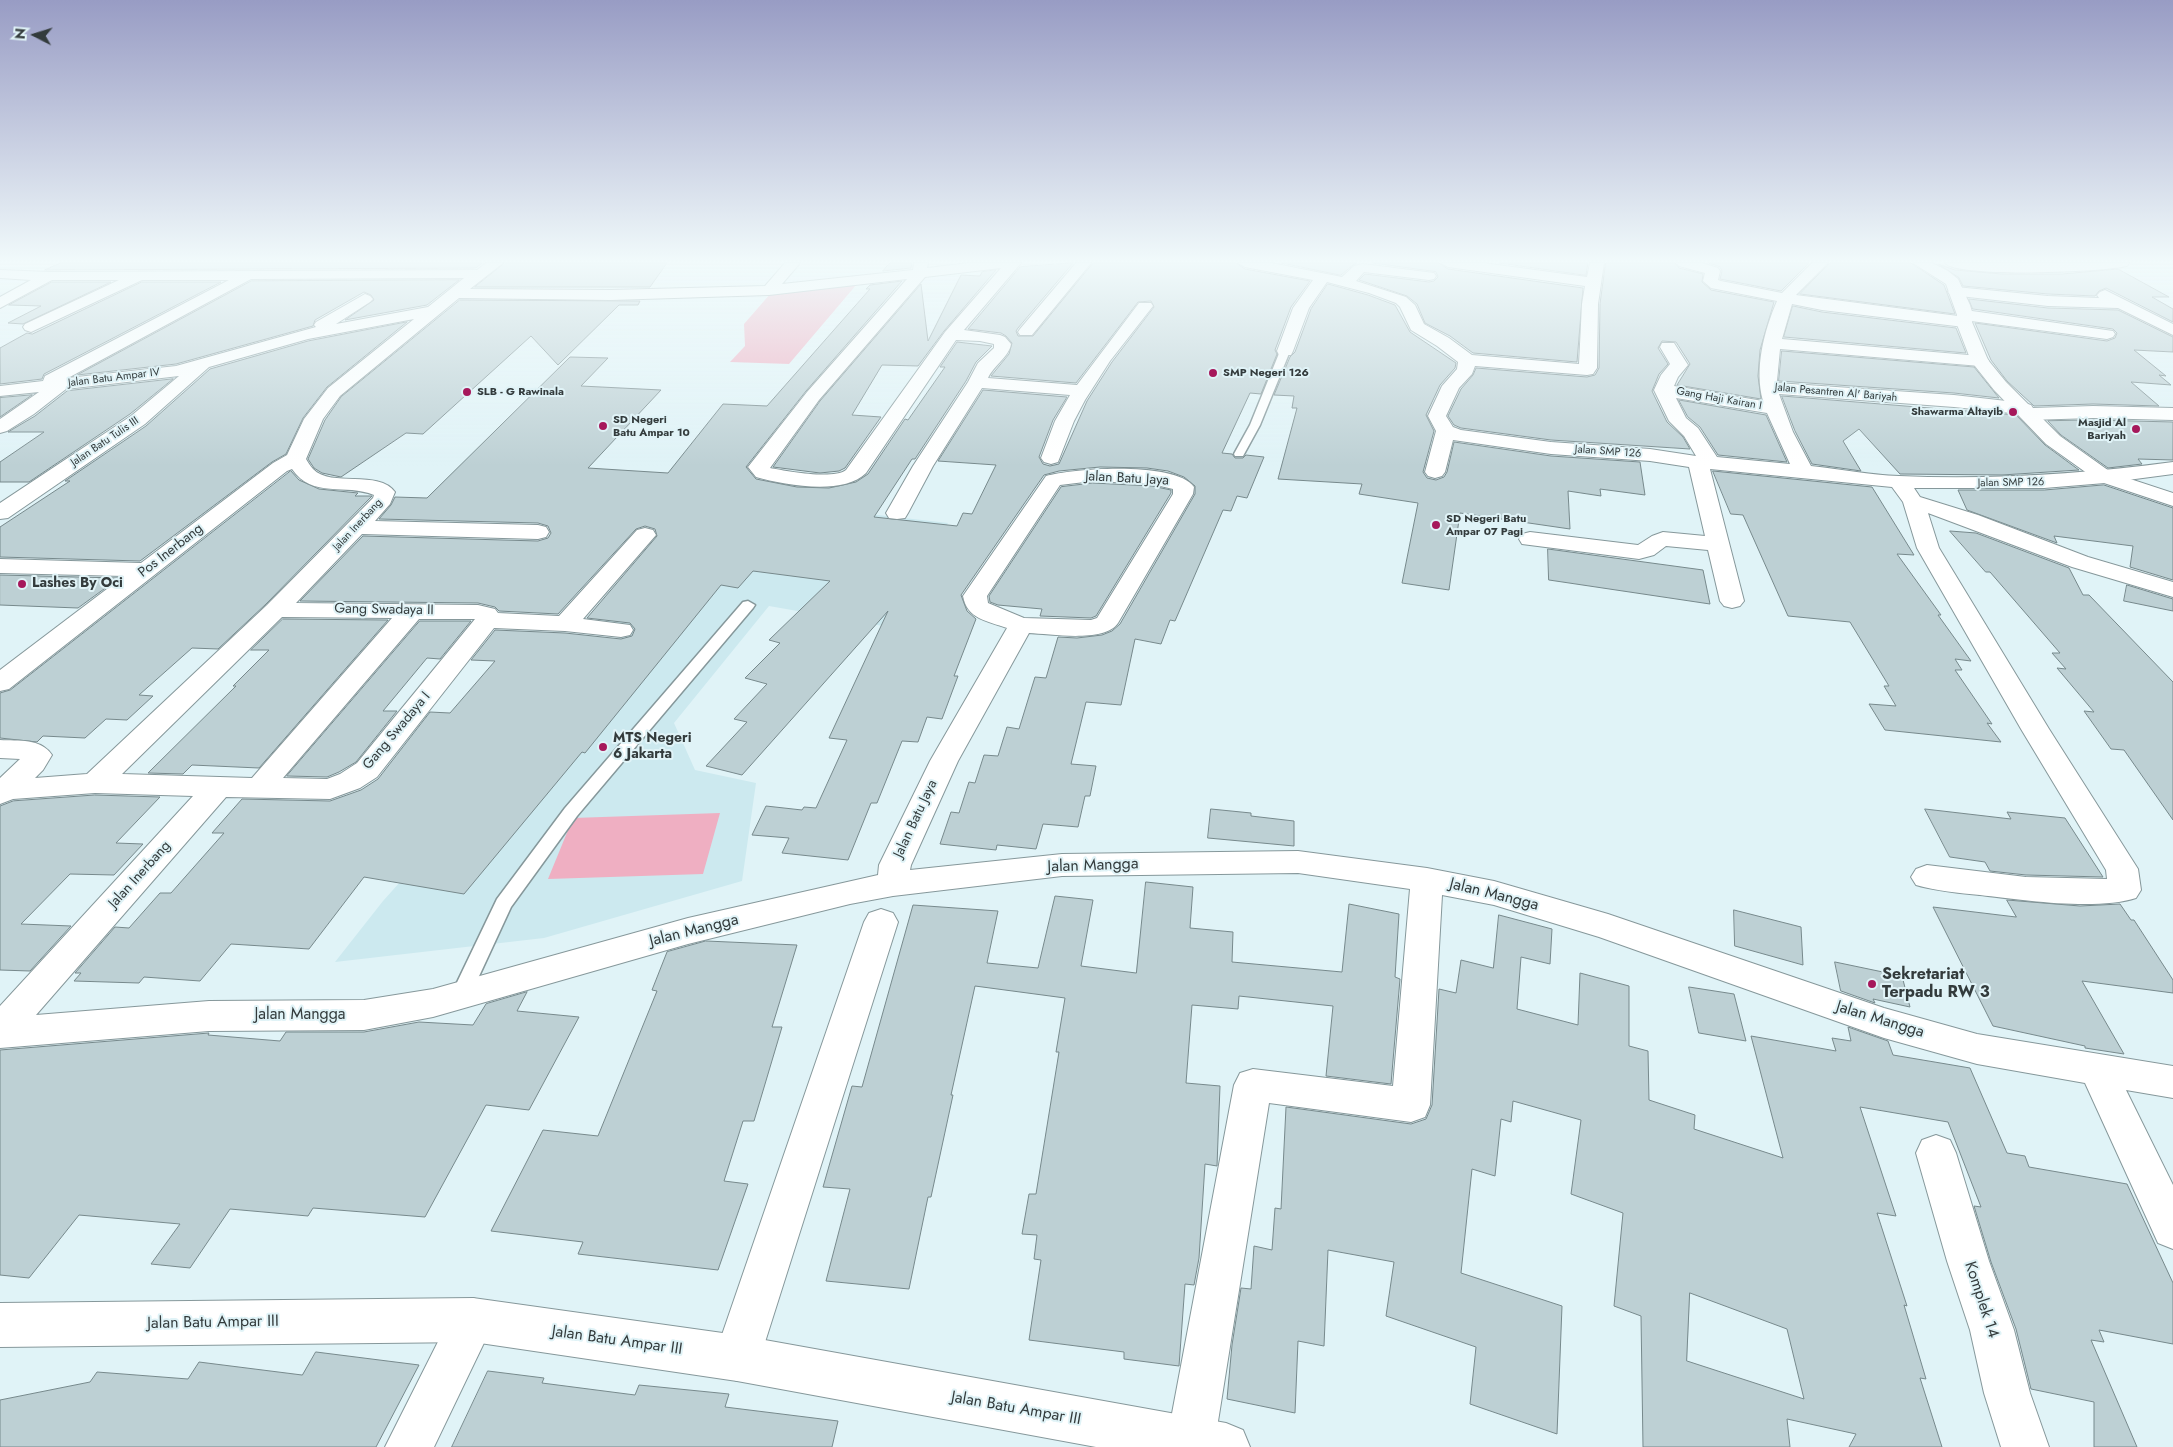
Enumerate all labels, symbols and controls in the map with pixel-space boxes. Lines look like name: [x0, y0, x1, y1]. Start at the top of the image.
north arrow: [10, 10, 60, 60]
text: N: [10, 27, 31, 40]
street label: Jalan Batu Ampar IV: [67, 366, 161, 390]
place label: SMP Negeri 126: [1223, 366, 1309, 380]
marker: SMP Negeri 126: [1207, 367, 1219, 379]
street label: Jalan Pesantren Al' Bariyah: [1774, 381, 1898, 405]
place label: SLB - G Rawinala: [477, 385, 564, 399]
street label: Gang Haji Kairan I: [1675, 385, 1763, 413]
marker: SLB - G Rawinala: [461, 386, 473, 398]
place label: Shawarma Altayib: [1911, 405, 2003, 419]
marker: Shawarma Altayib: [2007, 406, 2019, 418]
place label: SD Negeri Batu Ampar 10: [613, 413, 690, 439]
street label: Jalan Batu Tulis III: [68, 414, 142, 470]
place label: Masjid Al Bariyah: [2078, 416, 2126, 442]
marker: SD Negeri Batu Ampar 10: [597, 420, 609, 432]
marker: Masjid Al Bariyah: [2130, 423, 2142, 435]
street label: Jalan SMP 126: [1574, 443, 1642, 461]
street label: Jalan Batu Jaya: [1085, 468, 1169, 490]
street label: Jalan SMP 126: [1978, 476, 2044, 490]
street label: Jalan Inerbang: [331, 496, 385, 554]
place label: SD Negeri Batu Ampar 07 Pagi: [1446, 512, 1526, 538]
marker: SD Negeri Batu Ampar 07 Pagi: [1430, 519, 1442, 531]
street label: Pos Inerbang: [135, 521, 207, 581]
place label: Lashes By Oci: [32, 576, 123, 592]
marker: Lashes By Oci: [16, 578, 28, 590]
street label: Gang Swadaya II: [334, 601, 434, 619]
street label: Gang Swadaya I: [360, 689, 434, 773]
place label: MTS Negeri 6 Jakarta: [613, 731, 692, 764]
marker: MTS Negeri 6 Jakarta: [597, 741, 609, 753]
street label: Jalan Batu Jaya: [891, 777, 941, 861]
street label: Jalan Inerbang: [106, 838, 174, 912]
street label: Jalan Mangga: [1047, 855, 1139, 877]
street label: Jalan Mangga: [1447, 875, 1541, 915]
street label: Jalan Mangga: [647, 911, 741, 951]
place label: Sekretariat Terpadu RW 3: [1882, 965, 1990, 1003]
marker: Sekretariat Terpadu RW 3: [1866, 978, 1878, 990]
street label: Jalan Mangga: [1834, 998, 1926, 1042]
street label: Jalan Mangga: [254, 1005, 346, 1025]
street label: Komplek 14: [1960, 1259, 2002, 1341]
street label: Jalan Batu Ampar III: [147, 1312, 279, 1334]
street label: Jalan Batu Ampar III: [550, 1322, 684, 1360]
street label: Jalan Batu Ampar III: [949, 1388, 1083, 1430]

